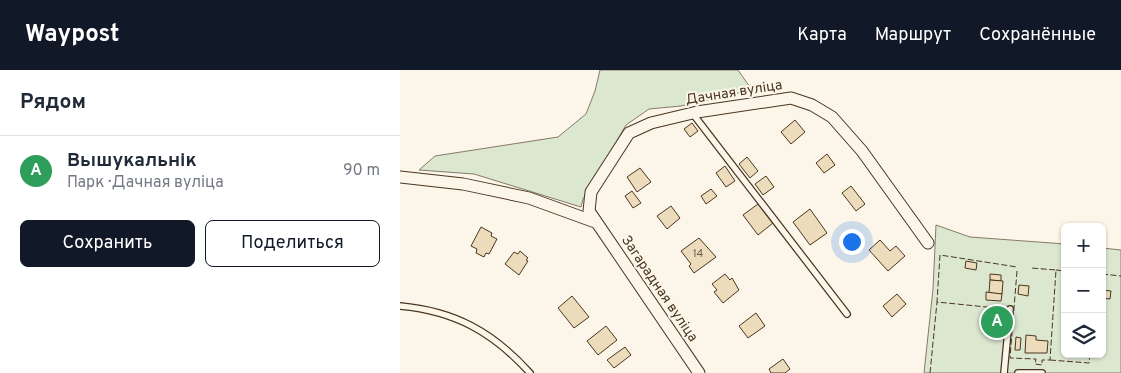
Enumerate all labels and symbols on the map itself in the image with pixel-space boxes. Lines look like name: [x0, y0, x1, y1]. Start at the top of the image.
street label: Дачная вуліца: [684, 77, 784, 109]
your location: [839, 229, 865, 255]
street label: Загарадная вуліца: [617, 232, 701, 346]
house number: 14: [693, 247, 704, 261]
pin: A: [981, 303, 1013, 341]

